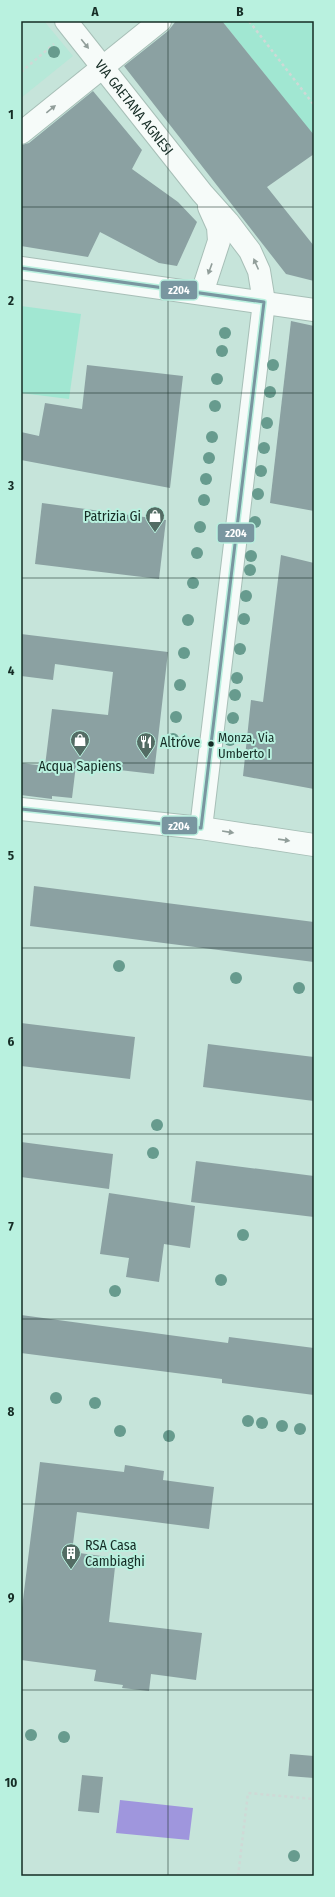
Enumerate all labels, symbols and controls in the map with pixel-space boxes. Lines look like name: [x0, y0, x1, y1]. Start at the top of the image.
text: A: [90, 4, 99, 19]
text: B: [236, 4, 244, 19]
one-way arrow: [80, 38, 89, 49]
street label: VIA GAETANA AGNESI: [91, 56, 177, 158]
one-way arrow: [46, 104, 57, 113]
text: 1: [8, 107, 14, 122]
one-way arrow: [253, 258, 259, 270]
one-way arrow: [207, 263, 213, 275]
line badge: z204: [160, 280, 198, 300]
text: z204: [168, 284, 190, 297]
text: 2: [7, 293, 14, 308]
text: 3: [7, 478, 14, 493]
shop icon: Patrizia Gi: [144, 505, 166, 533]
place label: Patrizia Gi: [84, 508, 141, 525]
line badge: z204: [217, 523, 255, 543]
text: z204: [225, 527, 247, 540]
text: 4: [8, 663, 15, 678]
shop icon: Acqua Sapiens: [69, 729, 91, 757]
place label: Monza, Via Umberto I: [218, 730, 274, 761]
restaurant icon: Altróve: [135, 731, 157, 759]
place label: Altróve: [160, 734, 201, 751]
marker: Monza, Via Umberto I: [206, 739, 216, 749]
place label: Acqua Sapiens: [38, 758, 122, 775]
line badge: z204: [161, 816, 198, 835]
text: z204: [168, 820, 190, 833]
one-way arrow: [221, 829, 234, 835]
one-way arrow: [278, 837, 290, 843]
text: 5: [8, 848, 14, 863]
text: 6: [8, 1034, 15, 1049]
text: 7: [8, 1219, 14, 1234]
text: 8: [8, 1404, 15, 1419]
place label: RSA Casa Cambiaghi: [85, 1537, 145, 1570]
building icon: RSA Casa Cambiaghi: [60, 1542, 82, 1570]
text: 9: [8, 1590, 15, 1605]
text: 10: [5, 1775, 17, 1790]

